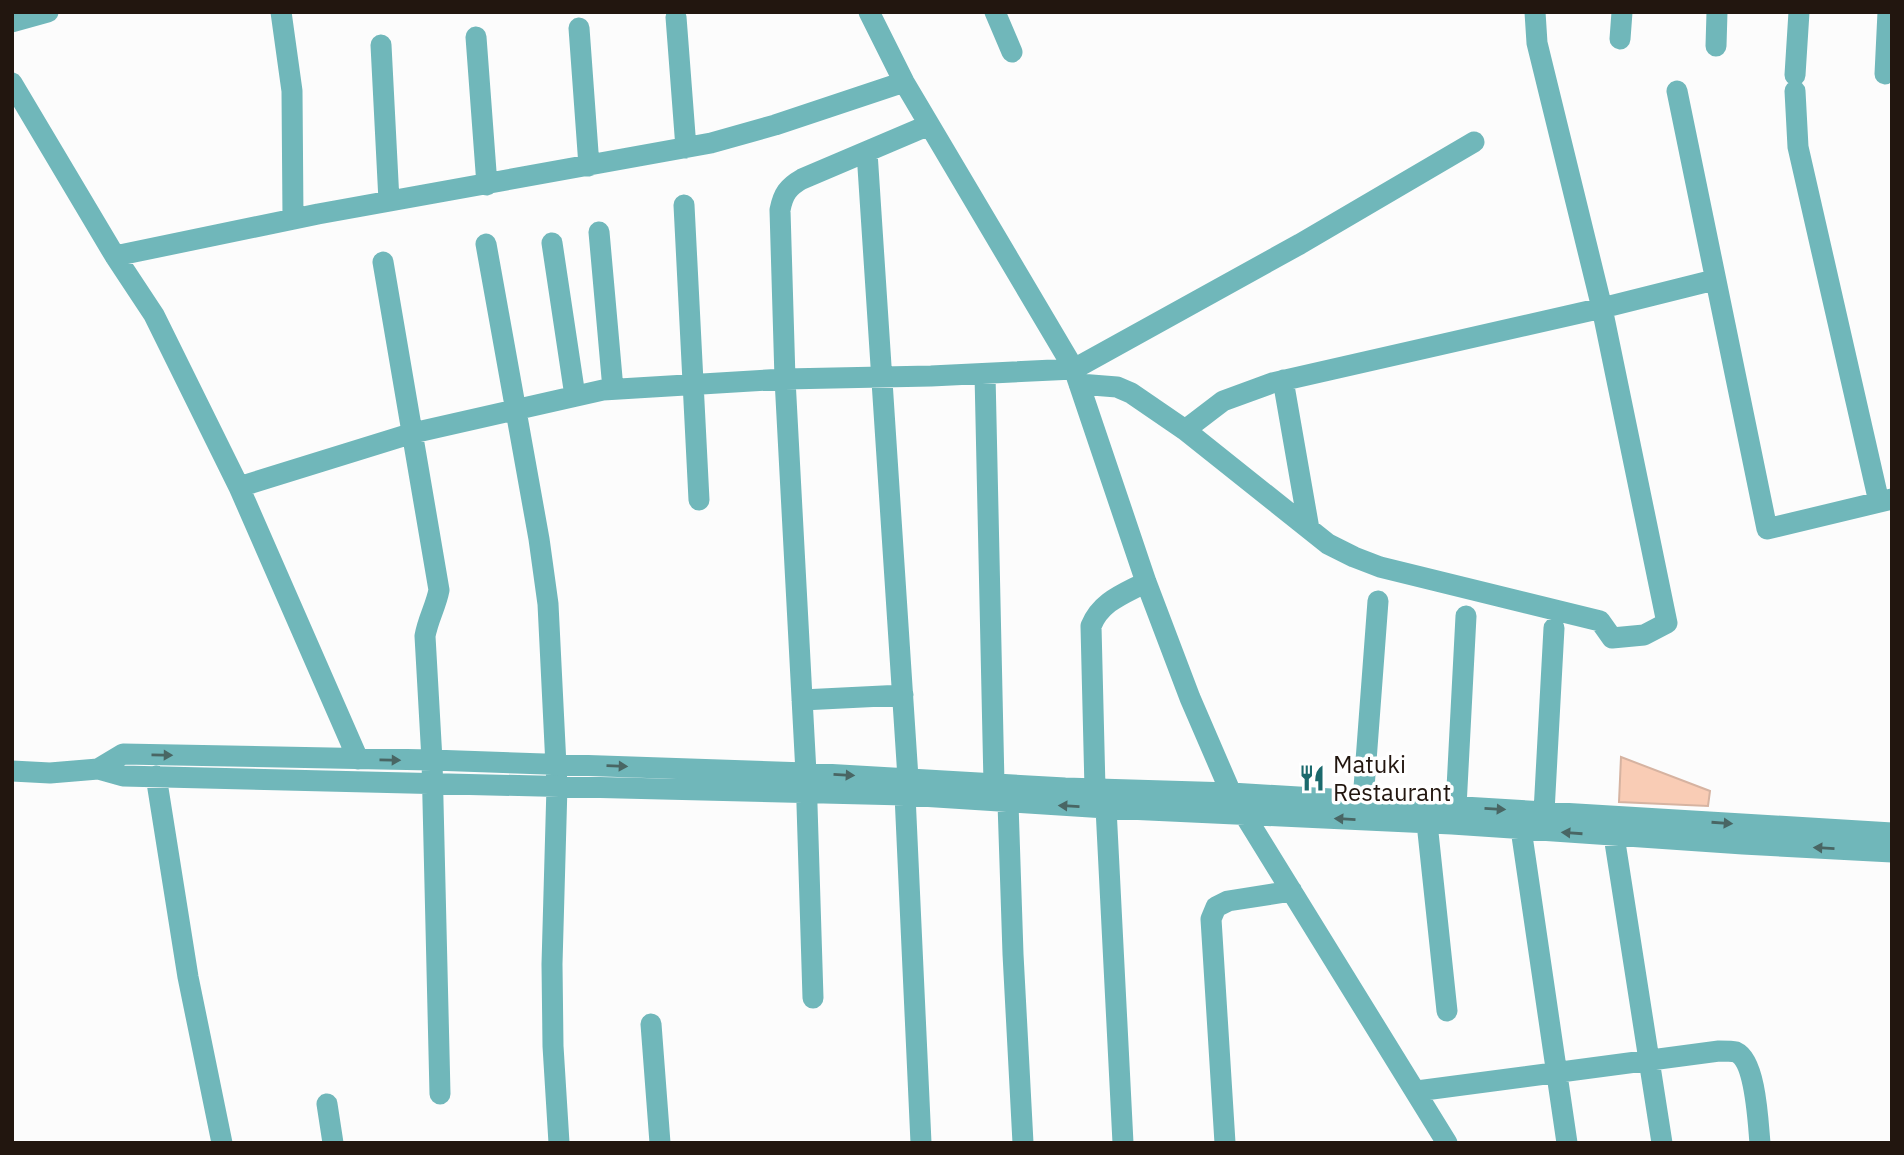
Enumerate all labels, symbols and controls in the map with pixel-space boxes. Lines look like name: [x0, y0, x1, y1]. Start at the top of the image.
place label: Matuki Restaurant: [1333, 748, 1451, 808]
one-way arrow: [152, 749, 174, 761]
one-way arrow: [379, 754, 401, 766]
one-way arrow: [606, 760, 628, 771]
restaurant icon: Matuki Restaurant: [1297, 763, 1327, 793]
one-way arrow: [834, 770, 856, 781]
one-way arrow: [1058, 801, 1080, 812]
one-way arrow: [1484, 804, 1506, 815]
one-way arrow: [1334, 813, 1356, 824]
one-way arrow: [1711, 818, 1733, 829]
one-way arrow: [1561, 827, 1583, 838]
one-way arrow: [1812, 843, 1834, 854]

